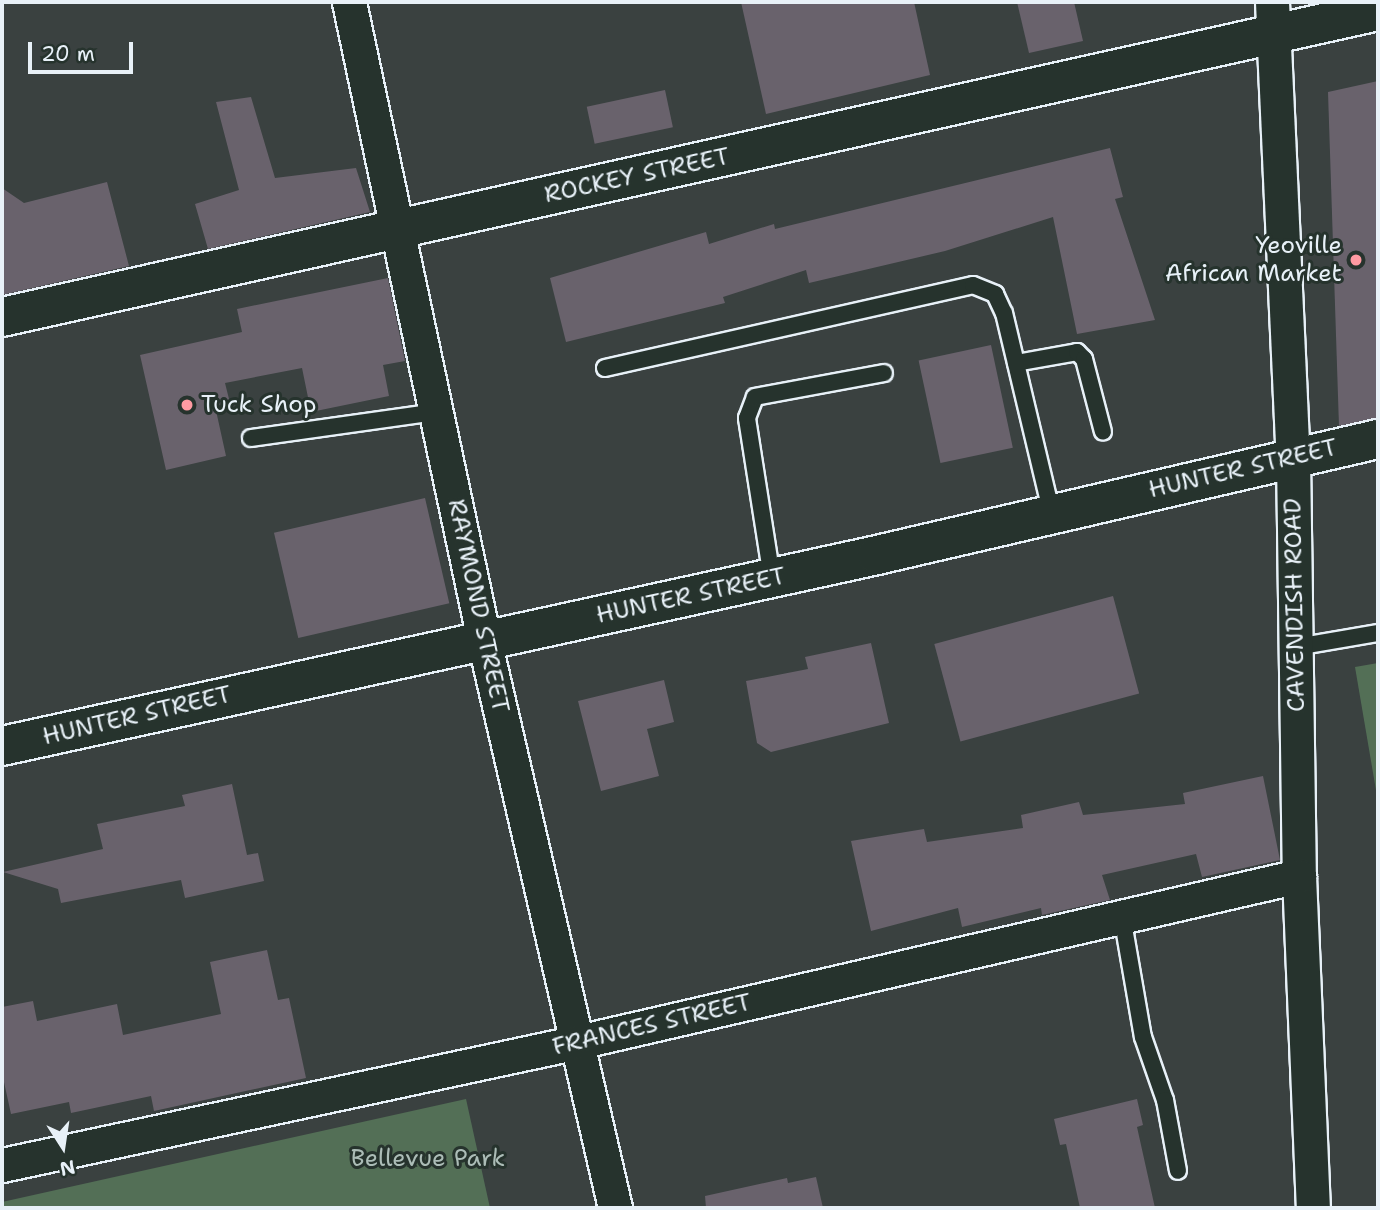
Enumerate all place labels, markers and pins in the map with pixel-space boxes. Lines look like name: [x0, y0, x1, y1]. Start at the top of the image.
place label: Yeoville African Market: [1165, 232, 1342, 288]
marker: Yeoville African Market: [1348, 252, 1364, 268]
place label: Tuck Shop: [201, 391, 316, 419]
marker: Tuck Shop: [179, 397, 195, 413]

